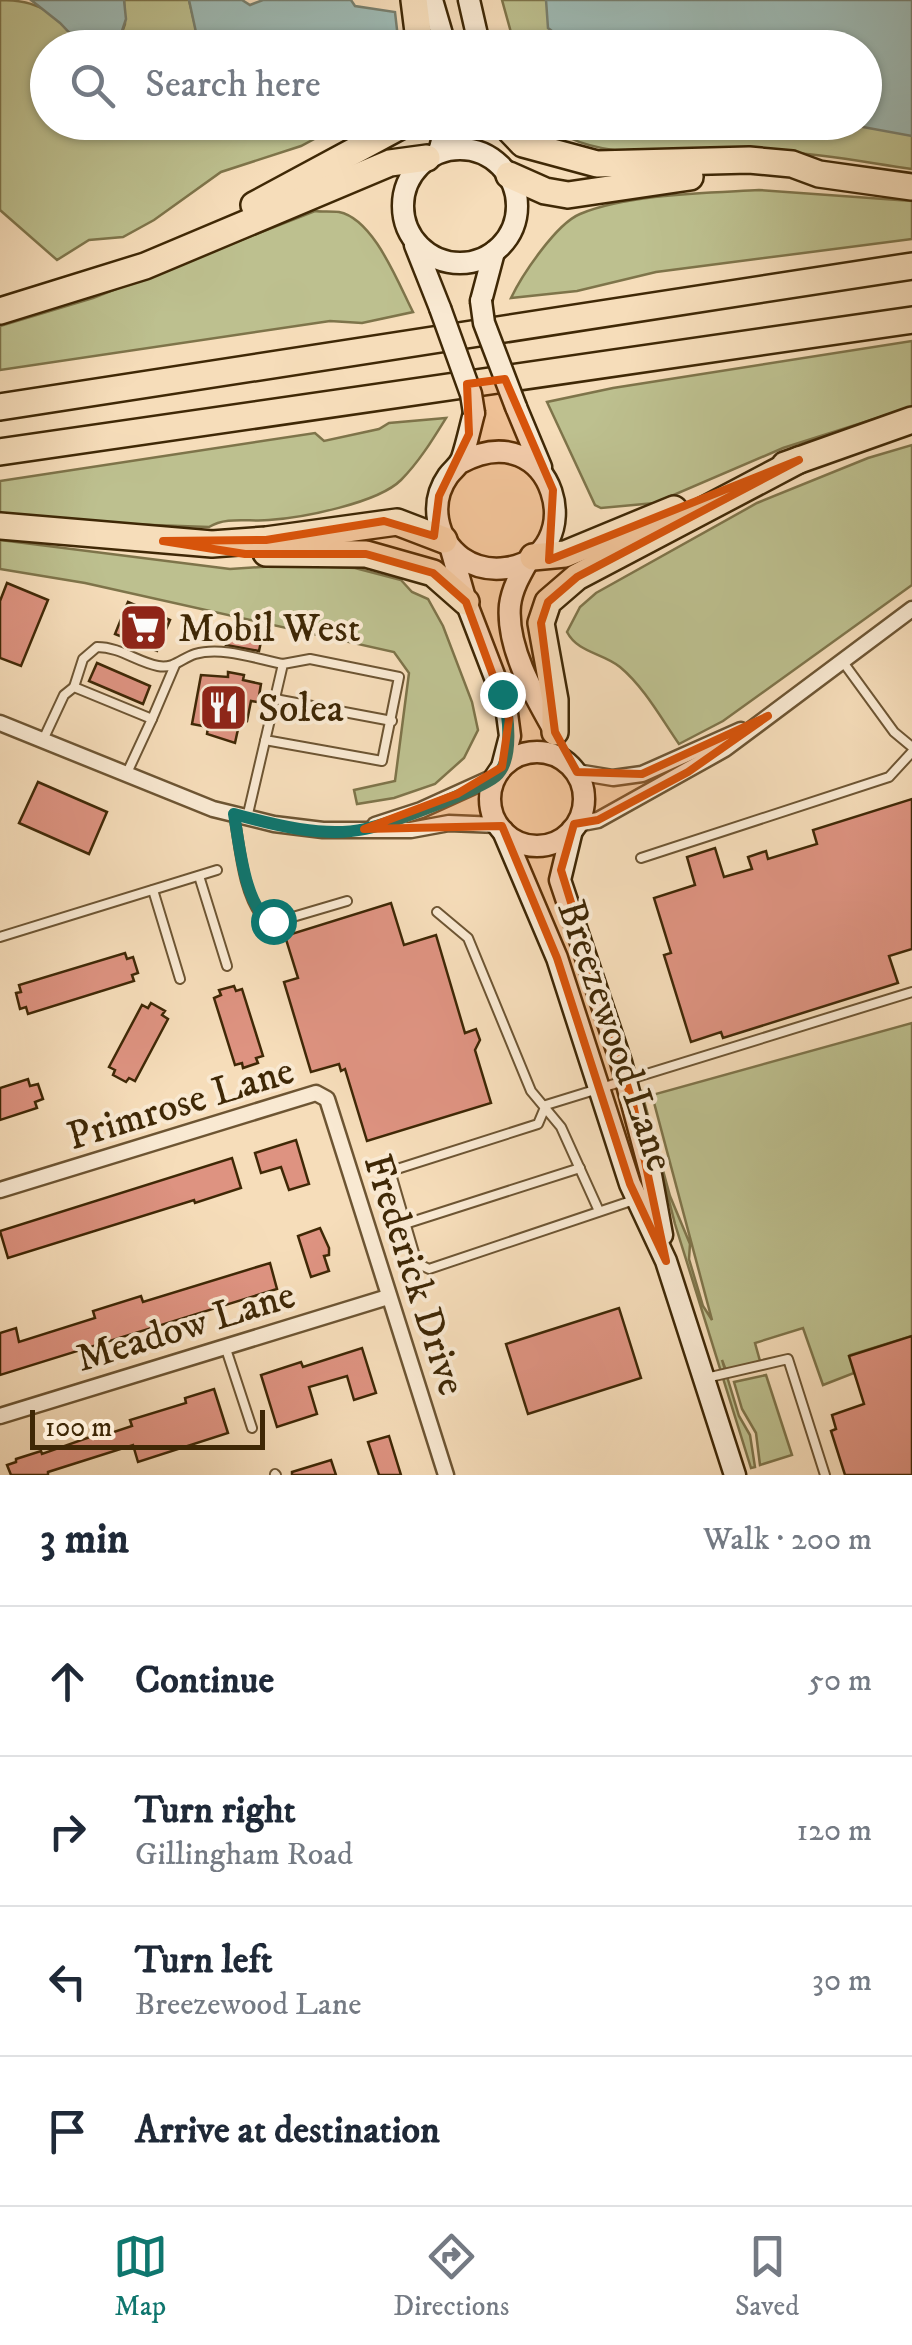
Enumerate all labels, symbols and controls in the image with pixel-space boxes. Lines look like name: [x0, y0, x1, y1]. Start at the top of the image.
search box: [30, 30, 882, 140]
icon: search: [65, 58, 120, 113]
text: Search here: [145, 61, 321, 109]
supermarket icon: Mobil West: [117, 601, 169, 653]
place label: Mobil West: [178, 605, 361, 655]
route end: [480, 672, 526, 718]
restaurant icon: Solea: [197, 681, 249, 733]
place label: Solea: [258, 685, 344, 735]
street label: Breezewood Lane: [544, 894, 684, 1178]
route start: [251, 899, 297, 945]
street label: Primrose Lane: [61, 1047, 300, 1163]
street label: Frederick Drive: [351, 1148, 476, 1402]
street label: Meadow Lane: [70, 1271, 301, 1385]
scale bar: [30, 1405, 265, 1450]
text: 100 m: [45, 1410, 112, 1445]
text: 3 min: [40, 1514, 129, 1566]
text: Walk · 200 m: [703, 1520, 872, 1560]
icon: ahead: [40, 1654, 95, 1709]
text: Continue: [135, 1657, 274, 1705]
text: 50 m: [808, 1661, 872, 1701]
text: Turn right: [135, 1787, 296, 1835]
icon: right: [40, 1804, 95, 1859]
text: 120 m: [796, 1811, 872, 1851]
text: Gillingham Road: [135, 1835, 353, 1875]
text: Turn left: [135, 1937, 273, 1985]
icon: left: [40, 1954, 95, 2009]
text: 30 m: [812, 1961, 872, 2001]
text: Breezewood Lane: [135, 1985, 361, 2025]
icon: arrive: [40, 2104, 95, 2159]
text: Arrive at destination: [135, 2107, 440, 2155]
tab: Map: [113, 2229, 168, 2324]
tab: Directions: [393, 2229, 509, 2324]
tab: Saved: [735, 2229, 799, 2324]

